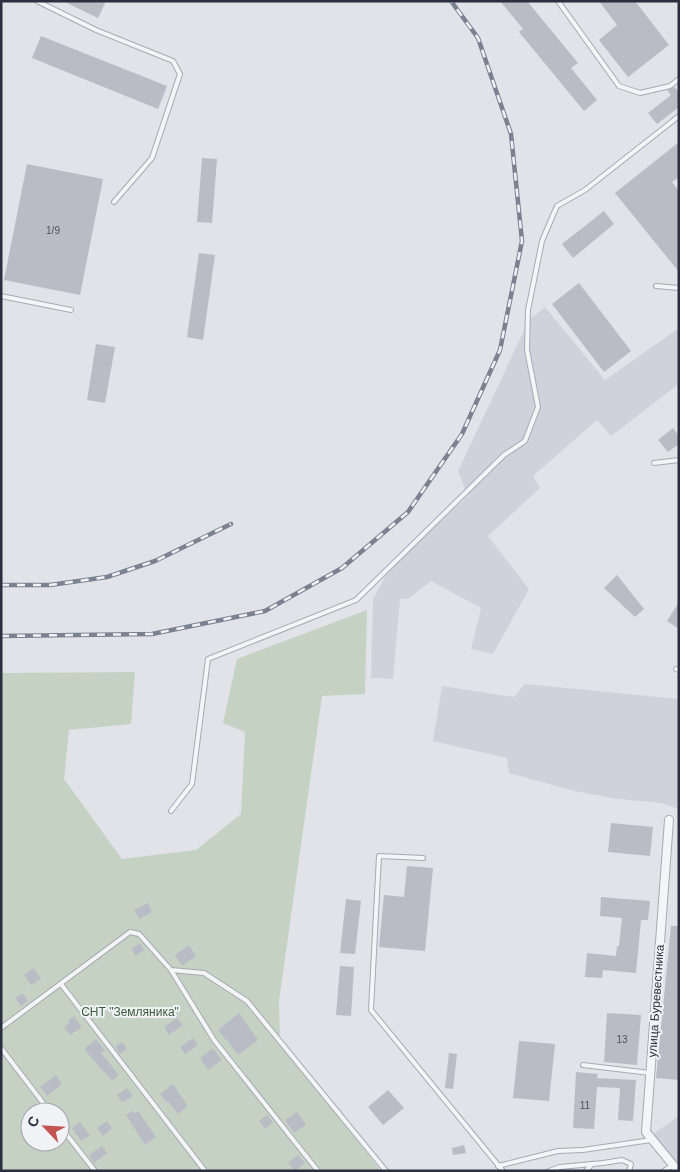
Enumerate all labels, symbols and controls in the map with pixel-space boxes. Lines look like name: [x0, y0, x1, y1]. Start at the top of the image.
house number: 1/9: [46, 225, 60, 236]
street label: улица Буревестника: [645, 944, 667, 1058]
park label: СНТ "Земляника": [81, 1005, 179, 1019]
house number: 13: [616, 1034, 628, 1045]
house number: 11: [580, 1100, 591, 1111]
north arrow: [20, 1102, 70, 1152]
text: С: [24, 1114, 43, 1129]

